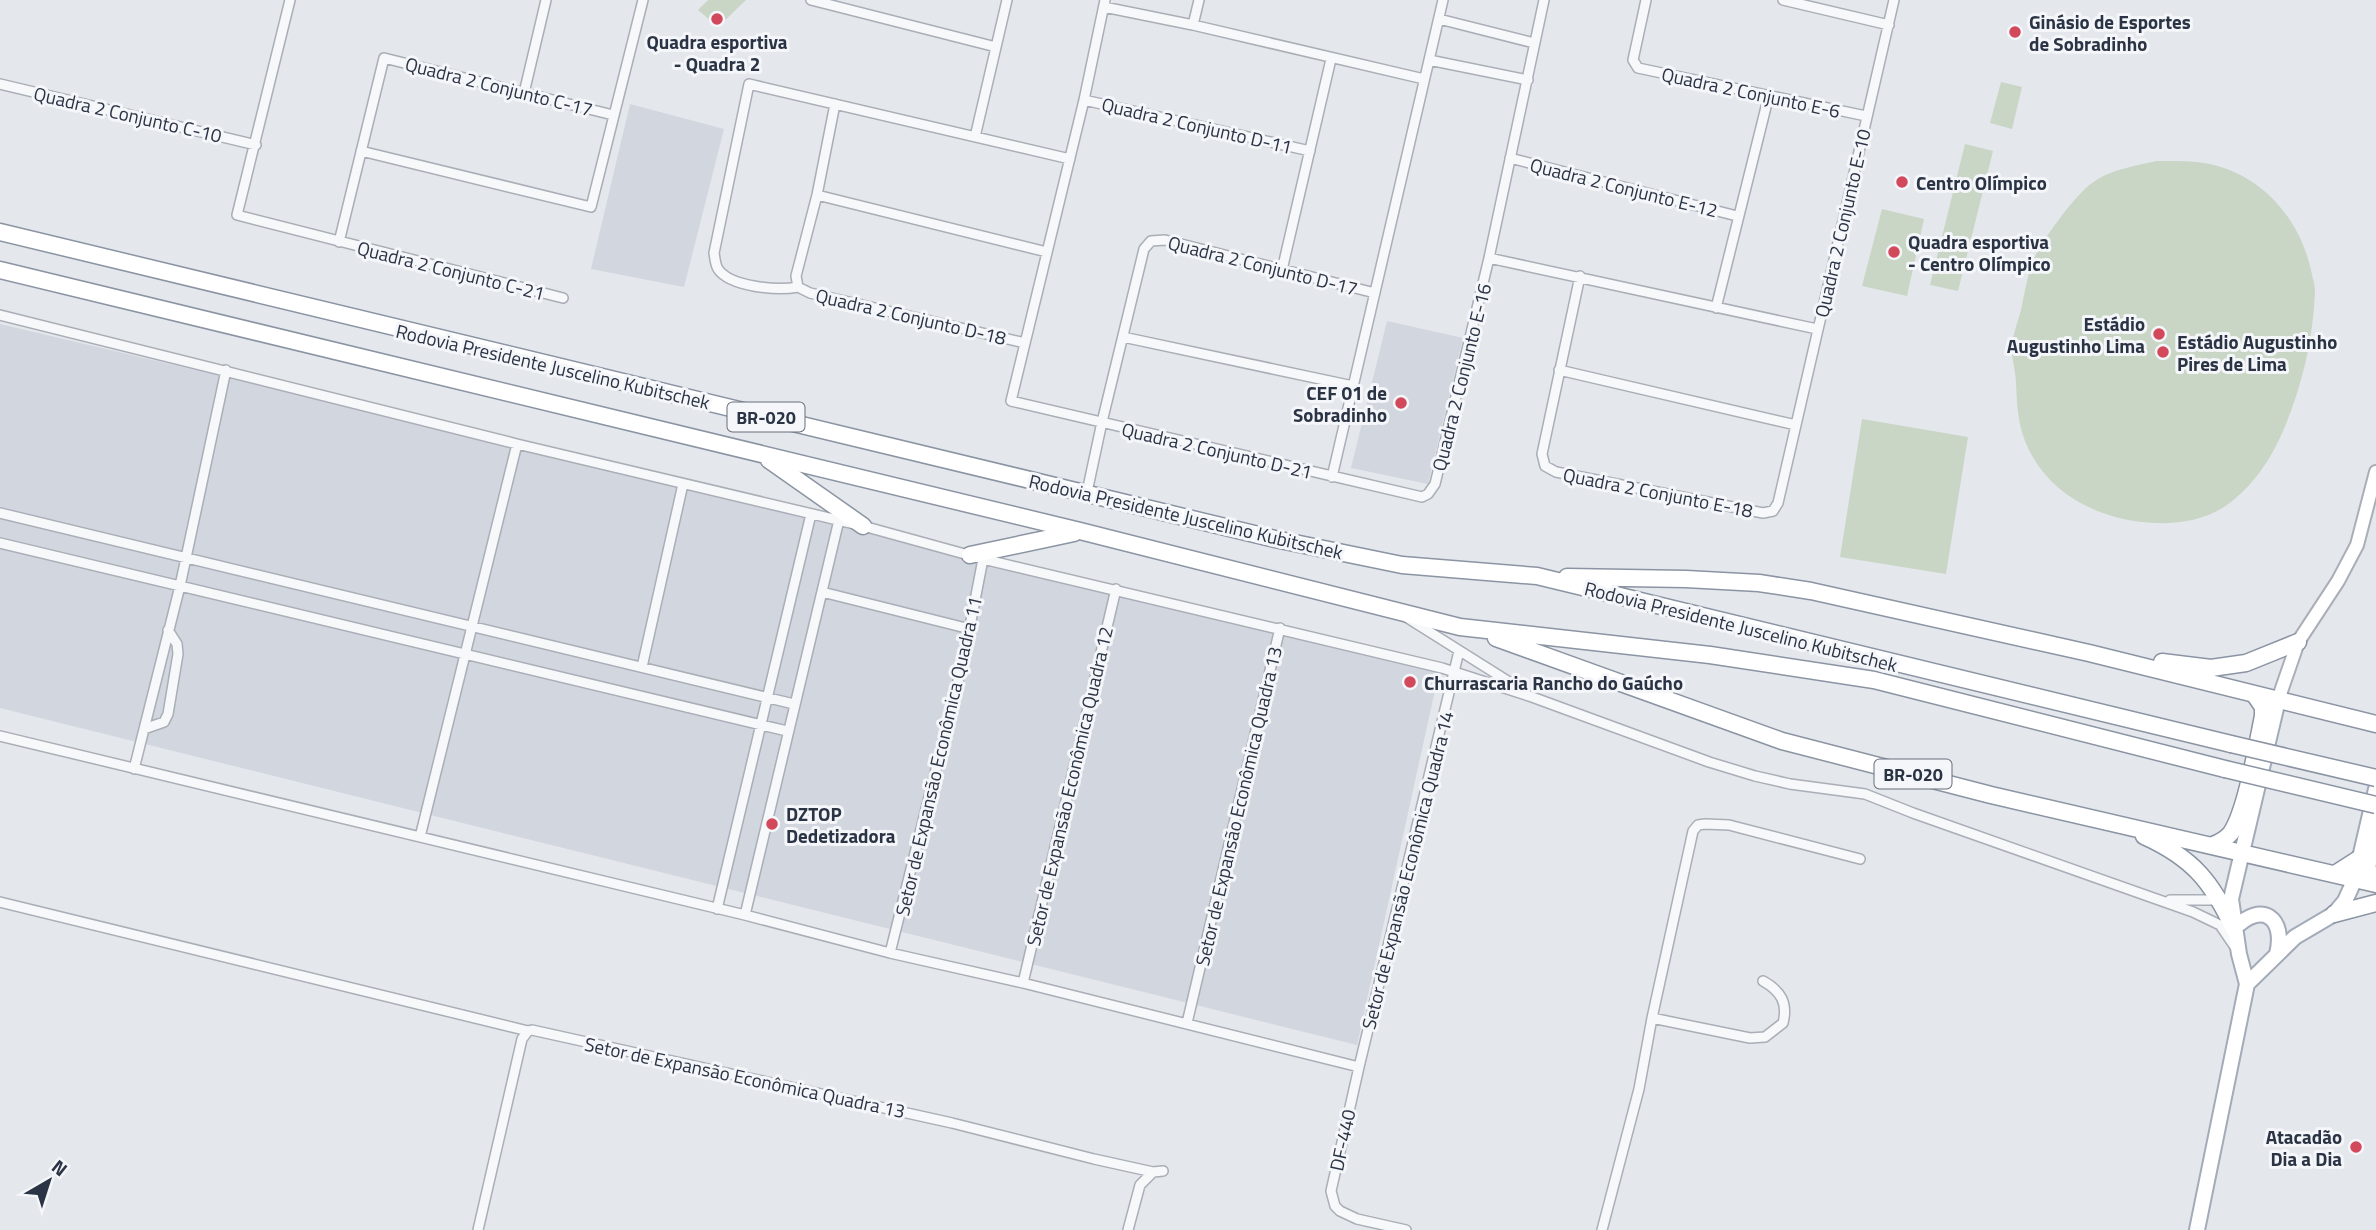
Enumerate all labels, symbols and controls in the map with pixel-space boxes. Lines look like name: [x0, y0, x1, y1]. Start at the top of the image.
place label: Ginásio de Esportes de Sobradinho: [2029, 7, 2191, 58]
marker: Quadra esportiva - Quadra 2: [709, 11, 725, 27]
marker: Ginásio de Esportes de Sobradinho: [2007, 24, 2023, 40]
place label: Quadra esportiva - Quadra 2: [646, 27, 788, 78]
street label: Quadra 2 Conjunto C-17: [402, 49, 596, 123]
street label: Quadra 2 Conjunto E-6: [1659, 59, 1843, 125]
street label: Quadra 2 Conjunto C-10: [31, 78, 225, 150]
street label: Quadra 2 Conjunto D-11: [1099, 89, 1295, 161]
street label: Quadra 2 Conjunto E-10: [1806, 126, 1878, 320]
street label: Quadra 2 Conjunto E-12: [1527, 150, 1721, 224]
place label: Centro Olímpico: [1916, 168, 2047, 197]
marker: Centro Olímpico: [1894, 174, 1910, 190]
street label: Quadra 2 Conjunto D-17: [1165, 227, 1361, 303]
place label: Quadra esportiva - Centro Olímpico: [1908, 227, 2051, 278]
street label: Quadra 2 Conjunto C-21: [354, 233, 548, 307]
marker: Quadra esportiva - Centro Olímpico: [1886, 244, 1902, 260]
street label: Quadra 2 Conjunto D-18: [813, 280, 1010, 352]
street label: Quadra 2 Conjunto E-16: [1424, 280, 1498, 474]
place label: Estádio Augustinho Lima: [2007, 309, 2145, 360]
street label: Rodovia Presidente Juscelino Kubitschek: [393, 316, 713, 416]
marker: Estádio Augustinho Lima: [2151, 326, 2167, 342]
place label: Estádio Augustinho Pires de Lima: [2177, 327, 2337, 378]
marker: Estádio Augustinho Pires de Lima: [2155, 344, 2171, 360]
place label: CEF 01 de Sobradinho: [1293, 378, 1387, 429]
marker: CEF 01 de Sobradinho: [1393, 395, 1409, 411]
road number: BR-020: [728, 402, 804, 432]
street label: Quadra 2 Conjunto D-21: [1119, 414, 1315, 486]
street label: Quadra 2 Conjunto E-18: [1561, 459, 1756, 525]
street label: Rodovia Presidente Juscelino Kubitschek: [1026, 466, 1346, 566]
street label: Rodovia Presidente Juscelino Kubitschek: [1581, 573, 1901, 679]
street label: Setor de Expansão Econômica Quadra 11: [887, 593, 989, 919]
street label: Setor de Expansão Econômica Quadra 12: [1018, 623, 1120, 949]
street label: Setor de Expansão Econômica Quadra 13: [1187, 643, 1289, 969]
place label: Churrascaria Rancho do Gaúcho: [1424, 668, 1683, 697]
marker: Churrascaria Rancho do Gaúcho: [1402, 674, 1418, 690]
street label: Setor de Expansão Econômica Quadra 14: [1353, 708, 1461, 1032]
road number: BR-020: [1874, 760, 1952, 788]
place label: DZTOP Dedetizadora: [786, 799, 896, 850]
marker: DZTOP Dedetizadora: [764, 816, 780, 832]
street label: Setor de Expansão Econômica Quadra 13: [582, 1029, 908, 1125]
street label: DF-440: [1321, 1106, 1363, 1174]
place label: Atacadão Dia a Dia: [2266, 1122, 2342, 1173]
marker: Atacadão Dia a Dia: [2348, 1139, 2364, 1155]
north arrow: [14, 1146, 84, 1216]
text: N: [46, 1152, 74, 1183]

